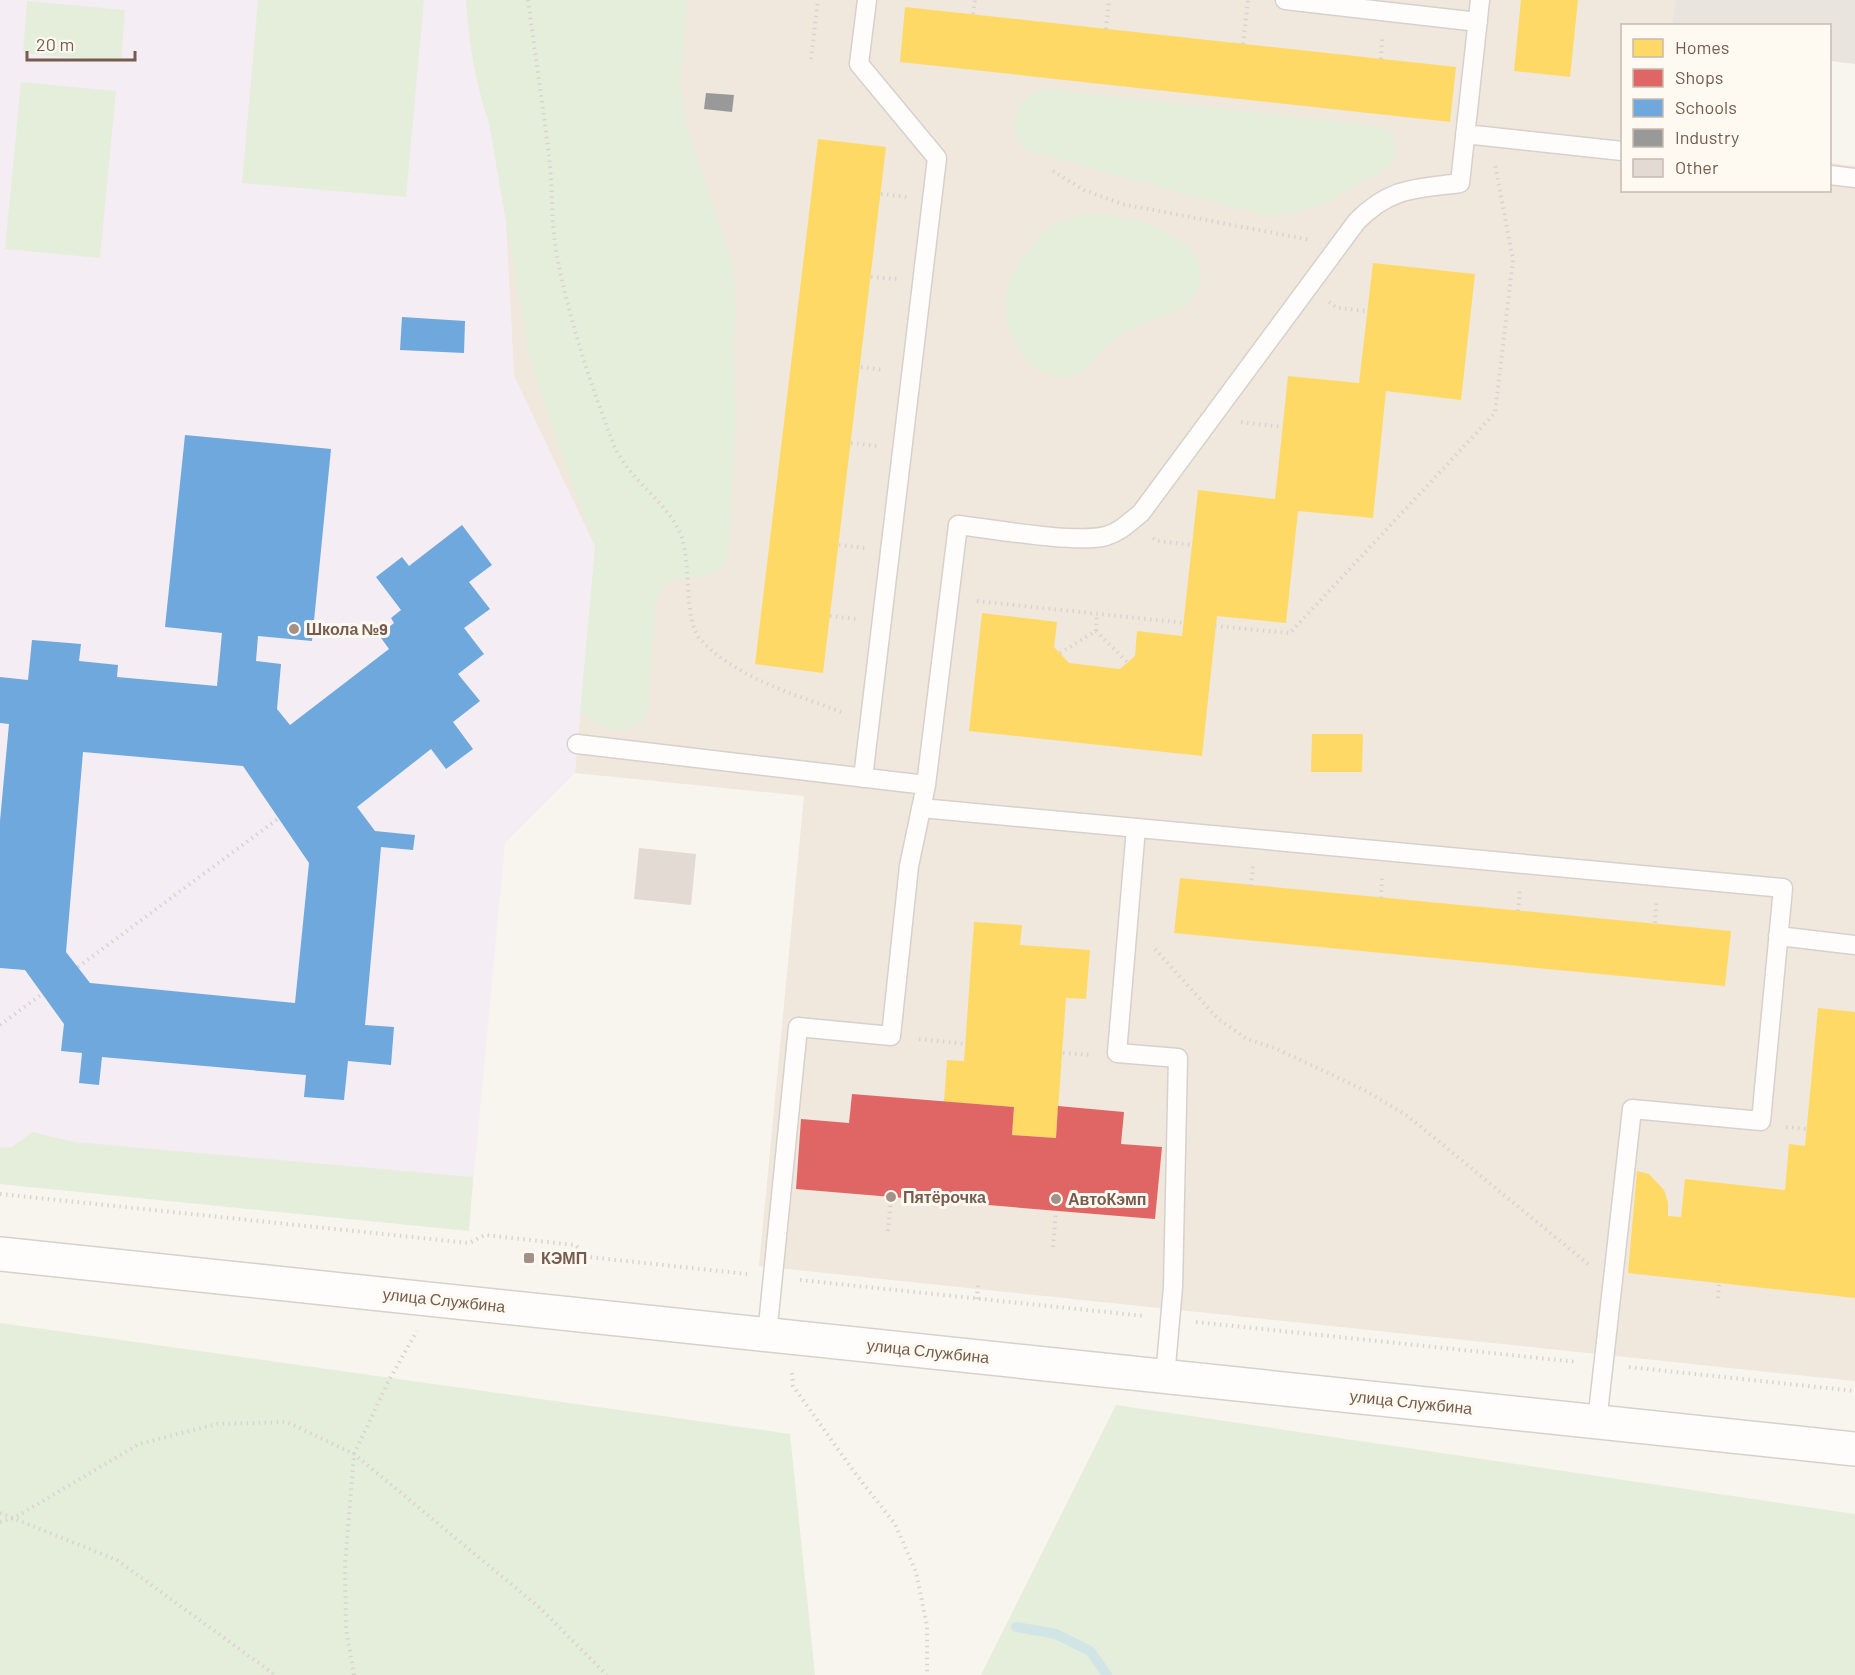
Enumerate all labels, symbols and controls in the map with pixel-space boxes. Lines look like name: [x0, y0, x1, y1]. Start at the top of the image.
scale bar: [27, 24, 135, 62]
legend: [1621, 24, 1831, 192]
text: 20 m: [36, 33, 74, 55]
text: Homes: [1675, 36, 1729, 58]
text: Shops: [1675, 66, 1724, 88]
text: Schools: [1675, 96, 1737, 118]
text: Industry: [1675, 126, 1739, 148]
text: Other: [1675, 156, 1719, 178]
place label: Школа №9: [306, 619, 388, 638]
marker: Школа №9: [287, 622, 301, 636]
place label: Пятёрочка: [903, 1187, 986, 1206]
place label: АвтоКэмп: [1068, 1189, 1146, 1208]
marker: Пятёрочка: [884, 1190, 898, 1204]
marker: АвтоКэмп: [1049, 1192, 1063, 1206]
place label: КЭМП: [541, 1248, 587, 1267]
marker: КЭМП: [522, 1251, 536, 1265]
street label: улица Службина: [382, 1284, 506, 1315]
street label: улица Службина: [866, 1335, 990, 1366]
street label: улица Службина: [1349, 1386, 1473, 1417]

